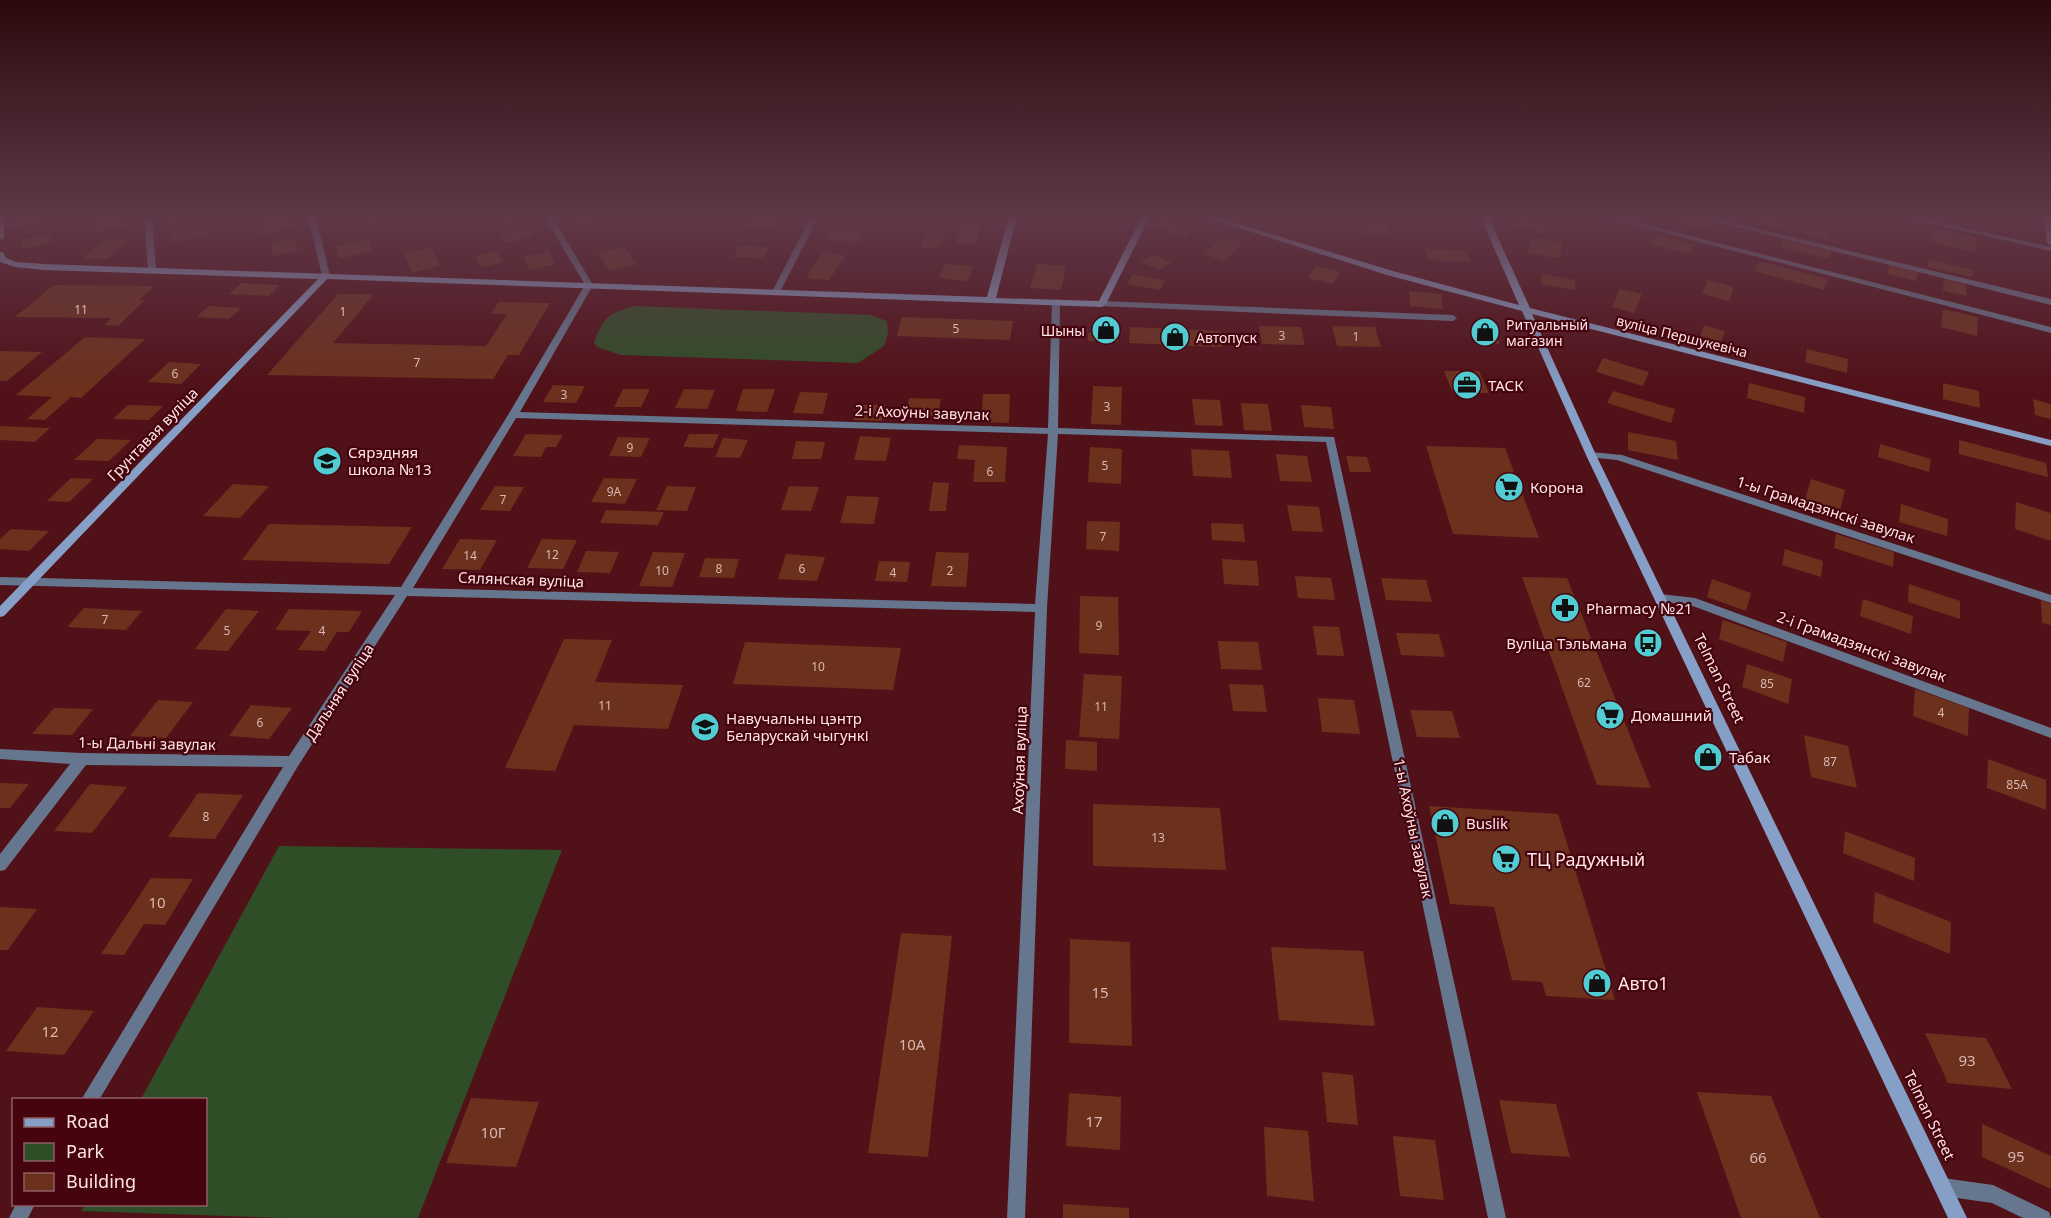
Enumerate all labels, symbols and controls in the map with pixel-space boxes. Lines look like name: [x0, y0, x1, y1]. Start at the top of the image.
house number: 11: [74, 301, 88, 318]
house number: 1: [340, 303, 346, 320]
street label: вуліца Першукевіча: [1614, 311, 1750, 361]
shop icon: Шыны: [1090, 314, 1122, 346]
place label: Ритуальный магазин: [1506, 315, 1588, 350]
shop icon: Ритуальный магазин: [1469, 316, 1501, 348]
house number: 5: [953, 320, 960, 337]
place label: Шыны: [1041, 321, 1085, 340]
shop icon: Автопуск: [1159, 321, 1191, 353]
house number: 3: [1279, 327, 1286, 344]
place label: Автопуск: [1196, 328, 1257, 347]
house number: 1: [1353, 328, 1359, 345]
house number: 7: [414, 354, 421, 371]
house number: 6: [172, 365, 179, 382]
office icon: ТАСК: [1451, 369, 1483, 401]
place label: ТАСК: [1488, 375, 1524, 395]
street label: Грунтавая вуліца: [102, 383, 202, 485]
house number: 3: [561, 386, 568, 403]
house number: 3: [1104, 398, 1111, 415]
street label: 2-і Ахоўны завулак: [854, 400, 990, 424]
house number: 9: [627, 439, 634, 456]
place label: Сярэдняя школа №13: [348, 442, 432, 479]
school or university icon: Сярэдняя школа №13: [311, 445, 343, 477]
house number: 5: [1102, 457, 1109, 474]
house number: 6: [987, 463, 994, 480]
supermarket icon: Корона: [1493, 471, 1525, 503]
street label: 1-ы Грамадзянскі завулак: [1734, 471, 1918, 547]
place label: Корона: [1530, 477, 1584, 497]
house number: 9A: [607, 483, 622, 500]
house number: 7: [500, 491, 507, 508]
house number: 7: [1100, 528, 1107, 545]
house number: 12: [545, 546, 559, 563]
house number: 14: [463, 547, 477, 564]
house number: 8: [716, 560, 723, 577]
house number: 6: [799, 560, 806, 577]
house number: 10: [655, 562, 669, 579]
house number: 2: [947, 562, 954, 579]
house number: 4: [890, 564, 897, 581]
street label: Сялянская вуліца: [458, 567, 584, 591]
pharmacy icon: Pharmacy №21: [1549, 592, 1581, 624]
place label: Pharmacy №21: [1586, 598, 1693, 618]
street label: 2-і Грамадзянскі завулак: [1774, 606, 1950, 686]
house number: 7: [102, 611, 109, 628]
house number: 9: [1096, 617, 1103, 634]
house number: 5: [224, 622, 231, 639]
house number: 4: [319, 622, 326, 639]
bus stop icon: Вуліца Тэльмана: [1632, 627, 1664, 659]
street label: Telman Street: [1690, 630, 1751, 727]
place label: Вуліца Тэльмана: [1506, 633, 1627, 653]
street label: Дальняя вуліца: [300, 640, 378, 744]
house number: 10: [811, 658, 825, 675]
house number: 62: [1577, 674, 1591, 691]
house number: 85: [1760, 675, 1774, 692]
house number: 11: [598, 697, 612, 714]
house number: 11: [1094, 698, 1108, 715]
supermarket icon: Домашний: [1594, 699, 1626, 731]
house number: 4: [1938, 704, 1945, 721]
street label: Ахоўная вуліца: [1007, 705, 1031, 815]
place label: Домашний: [1631, 705, 1712, 725]
place label: Навучальны цэнтр Беларускай чыгункі: [726, 708, 869, 745]
school or university icon: Навучальны цэнтр Беларускай чыгункі: [689, 711, 721, 743]
house number: 6: [257, 714, 264, 731]
street label: 1-ы Дальні завулак: [78, 732, 216, 754]
shop icon: Табак: [1692, 741, 1724, 773]
place label: Табак: [1729, 747, 1770, 767]
house number: 87: [1823, 753, 1837, 770]
street label: 1-ы Ахоўны завулак: [1389, 756, 1439, 900]
house number: 85А: [2006, 776, 2028, 793]
shop icon: Buslik: [1429, 807, 1461, 839]
house number: 8: [203, 808, 210, 825]
place label: Buslik: [1466, 813, 1508, 833]
house number: 13: [1151, 829, 1165, 846]
supermarket icon: ТЦ Радужный: [1490, 843, 1522, 875]
place label: ТЦ Радужный: [1527, 847, 1645, 871]
house number: 10: [148, 892, 166, 912]
shop icon: Авто1: [1581, 967, 1613, 999]
place label: Авто1: [1618, 971, 1669, 995]
house number: 15: [1091, 982, 1109, 1002]
house number: 12: [41, 1021, 59, 1041]
house number: 10А: [899, 1034, 926, 1054]
house number: 93: [1958, 1050, 1976, 1070]
street label: Telman Street: [1900, 1067, 1961, 1164]
legend: [12, 1098, 207, 1206]
text: Road: [66, 1109, 109, 1133]
house number: 17: [1085, 1111, 1103, 1131]
house number: 10Г: [481, 1122, 506, 1142]
text: Park: [66, 1139, 104, 1163]
house number: 95: [2007, 1146, 2025, 1166]
house number: 66: [1749, 1147, 1767, 1167]
text: Building: [66, 1169, 136, 1193]

